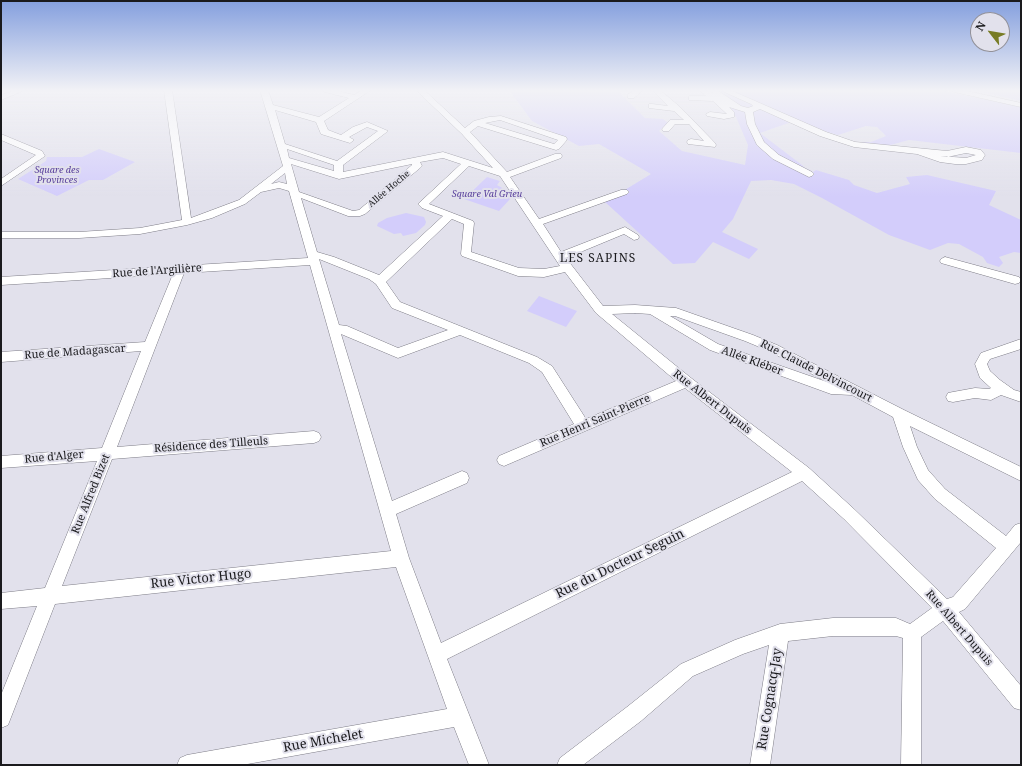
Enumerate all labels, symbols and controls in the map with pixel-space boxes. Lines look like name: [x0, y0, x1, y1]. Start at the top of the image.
north arrow: [970, 12, 1010, 52]
text: N: [971, 19, 989, 34]
park label: Square des Provinces: [34, 165, 80, 186]
street label: Allée Hoche: [366, 168, 412, 210]
park label: Square Val Grieu: [452, 189, 522, 199]
district label: LES SAPINS: [560, 252, 636, 266]
street label: Rue de l'Argilière: [112, 261, 202, 281]
street label: Rue Claude Delvincourt: [758, 337, 874, 405]
street label: Rue de Madagascar: [24, 342, 126, 362]
street label: Allée Kléber: [720, 344, 784, 378]
street label: Rue Albert Dupuis: [670, 367, 754, 437]
street label: Rue Henri Saint-Pierre: [538, 392, 652, 450]
street label: Résidence des Tilleuls: [154, 434, 268, 456]
street label: Rue d'Alger: [24, 448, 84, 466]
street label: Rue Alfred Bizet: [69, 452, 113, 536]
street label: Rue du Docteur Seguin: [553, 526, 687, 602]
street label: Rue Victor Hugo: [150, 566, 252, 592]
street label: Rue Albert Dupuis: [923, 587, 995, 669]
street label: Rue Cognacq-Jay: [754, 647, 786, 751]
street label: Rue Michelet: [282, 726, 364, 756]

